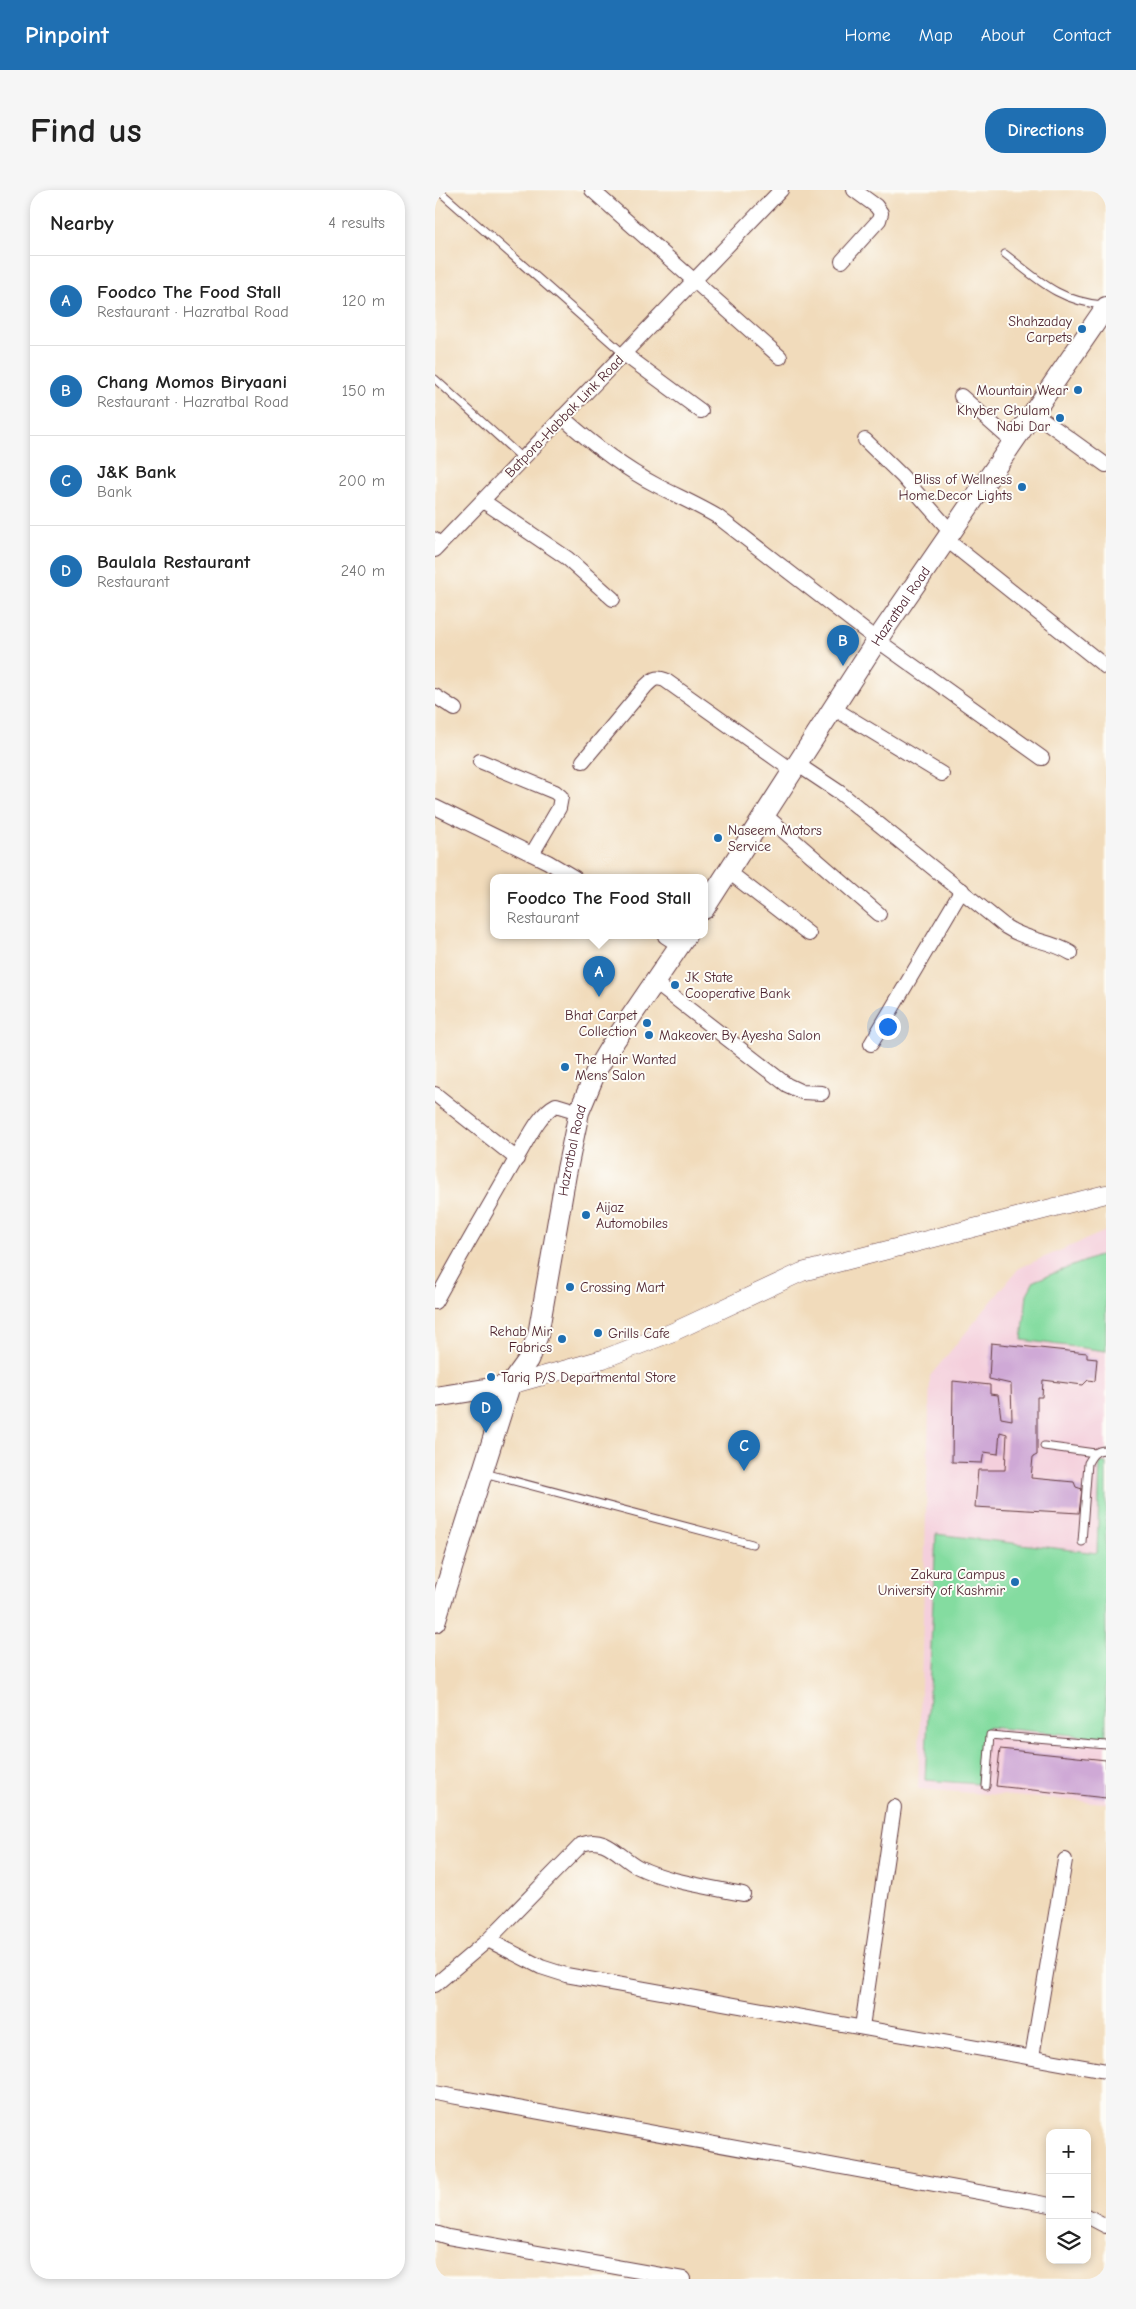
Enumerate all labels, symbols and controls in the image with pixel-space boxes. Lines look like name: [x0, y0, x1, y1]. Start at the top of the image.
text: Pinpoint: [25, 21, 109, 49]
text: Home: [844, 25, 891, 46]
text: Map: [919, 25, 953, 46]
text: About: [981, 25, 1025, 46]
text: Contact: [1053, 25, 1111, 46]
button: Directions: [985, 108, 1106, 153]
text: Find us: [30, 110, 142, 151]
text: Nearby: [50, 211, 114, 235]
text: 4 results: [328, 214, 385, 232]
text: Foodco The Food Stall: [97, 281, 281, 303]
text: A: [62, 292, 70, 310]
text: 120 m: [342, 292, 385, 310]
text: Restaurant · Hazratbal Road: [97, 303, 289, 321]
place label: Shahzaday Carpets: [1008, 313, 1073, 346]
marker: Shahzaday Carpets: [1076, 323, 1088, 335]
street label: Batpora-Habbak Link Road: [501, 352, 627, 481]
text: Chang Momos Biryaani: [97, 371, 287, 393]
text: B: [61, 382, 71, 400]
text: 150 m: [342, 382, 385, 400]
place label: Mountain Wear: [977, 382, 1068, 399]
marker: Mountain Wear: [1072, 384, 1084, 396]
text: Restaurant · Hazratbal Road: [97, 393, 289, 411]
place label: Khyber Ghulam Nabi Dar: [957, 402, 1050, 435]
marker: Khyber Ghulam Nabi Dar: [1054, 412, 1066, 424]
text: J&K Bank: [97, 461, 176, 483]
place label: Bliss of Wellness Home.Decor Lights: [899, 471, 1012, 504]
text: C: [61, 472, 71, 490]
text: 200 m: [339, 472, 385, 490]
marker: Bliss of Wellness Home.Decor Lights: [1016, 481, 1028, 493]
text: Bank: [97, 483, 132, 501]
text: Baulala Restaurant: [97, 551, 250, 573]
text: D: [61, 562, 71, 580]
text: 240 m: [341, 562, 385, 580]
street label: Hazratbal Road: [867, 563, 934, 649]
text: Restaurant: [97, 573, 169, 591]
pin: B: [827, 625, 859, 666]
place label: Naseem Motors Service: [728, 822, 822, 855]
marker: Naseem Motors Service: [712, 832, 724, 844]
popup: [490, 874, 708, 939]
text: Foodco The Food Stall: [507, 887, 691, 909]
text: Restaurant: [507, 909, 579, 927]
pin: A: [583, 956, 615, 997]
place label: JK State Cooperative Bank: [685, 969, 790, 1002]
marker: JK State Cooperative Bank: [669, 979, 681, 991]
place label: Bhat Carpet Collection: [565, 1007, 638, 1040]
your location: [875, 1014, 901, 1040]
marker: Bhat Carpet Collection: [641, 1017, 653, 1029]
place label: Makeover By Ayesha Salon: [659, 1027, 821, 1044]
marker: Makeover By Ayesha Salon: [643, 1029, 655, 1041]
place label: The Hair Wanted Mens Salon: [575, 1051, 676, 1084]
marker: The Hair Wanted Mens Salon: [559, 1061, 571, 1073]
street label: Hazratbal Road: [554, 1102, 590, 1197]
place label: Aijaz Automobiles: [596, 1199, 668, 1232]
marker: Aijaz Automobiles: [580, 1209, 592, 1221]
place label: Crossing Mart: [580, 1279, 665, 1296]
marker: Crossing Mart: [564, 1281, 576, 1293]
place label: Rehab Mir Fabrics: [489, 1323, 552, 1356]
place label: Grills Cafe: [608, 1325, 670, 1342]
marker: Grills Cafe: [592, 1327, 604, 1339]
marker: Rehab Mir Fabrics: [556, 1333, 568, 1345]
place label: Tariq P/S Departmental Store: [501, 1369, 676, 1386]
marker: Tariq P/S Departmental Store: [485, 1371, 497, 1383]
pin: D: [470, 1392, 502, 1433]
pin: C: [728, 1430, 760, 1471]
place label: Zakura Campus University of Kashmir: [878, 1566, 1005, 1599]
marker: Zakura Campus University of Kashmir: [1009, 1576, 1021, 1588]
map controls: [1046, 2129, 1091, 2264]
button: +: [1046, 2129, 1091, 2174]
button: −: [1046, 2174, 1091, 2219]
button: layers: [1046, 2219, 1091, 2264]

